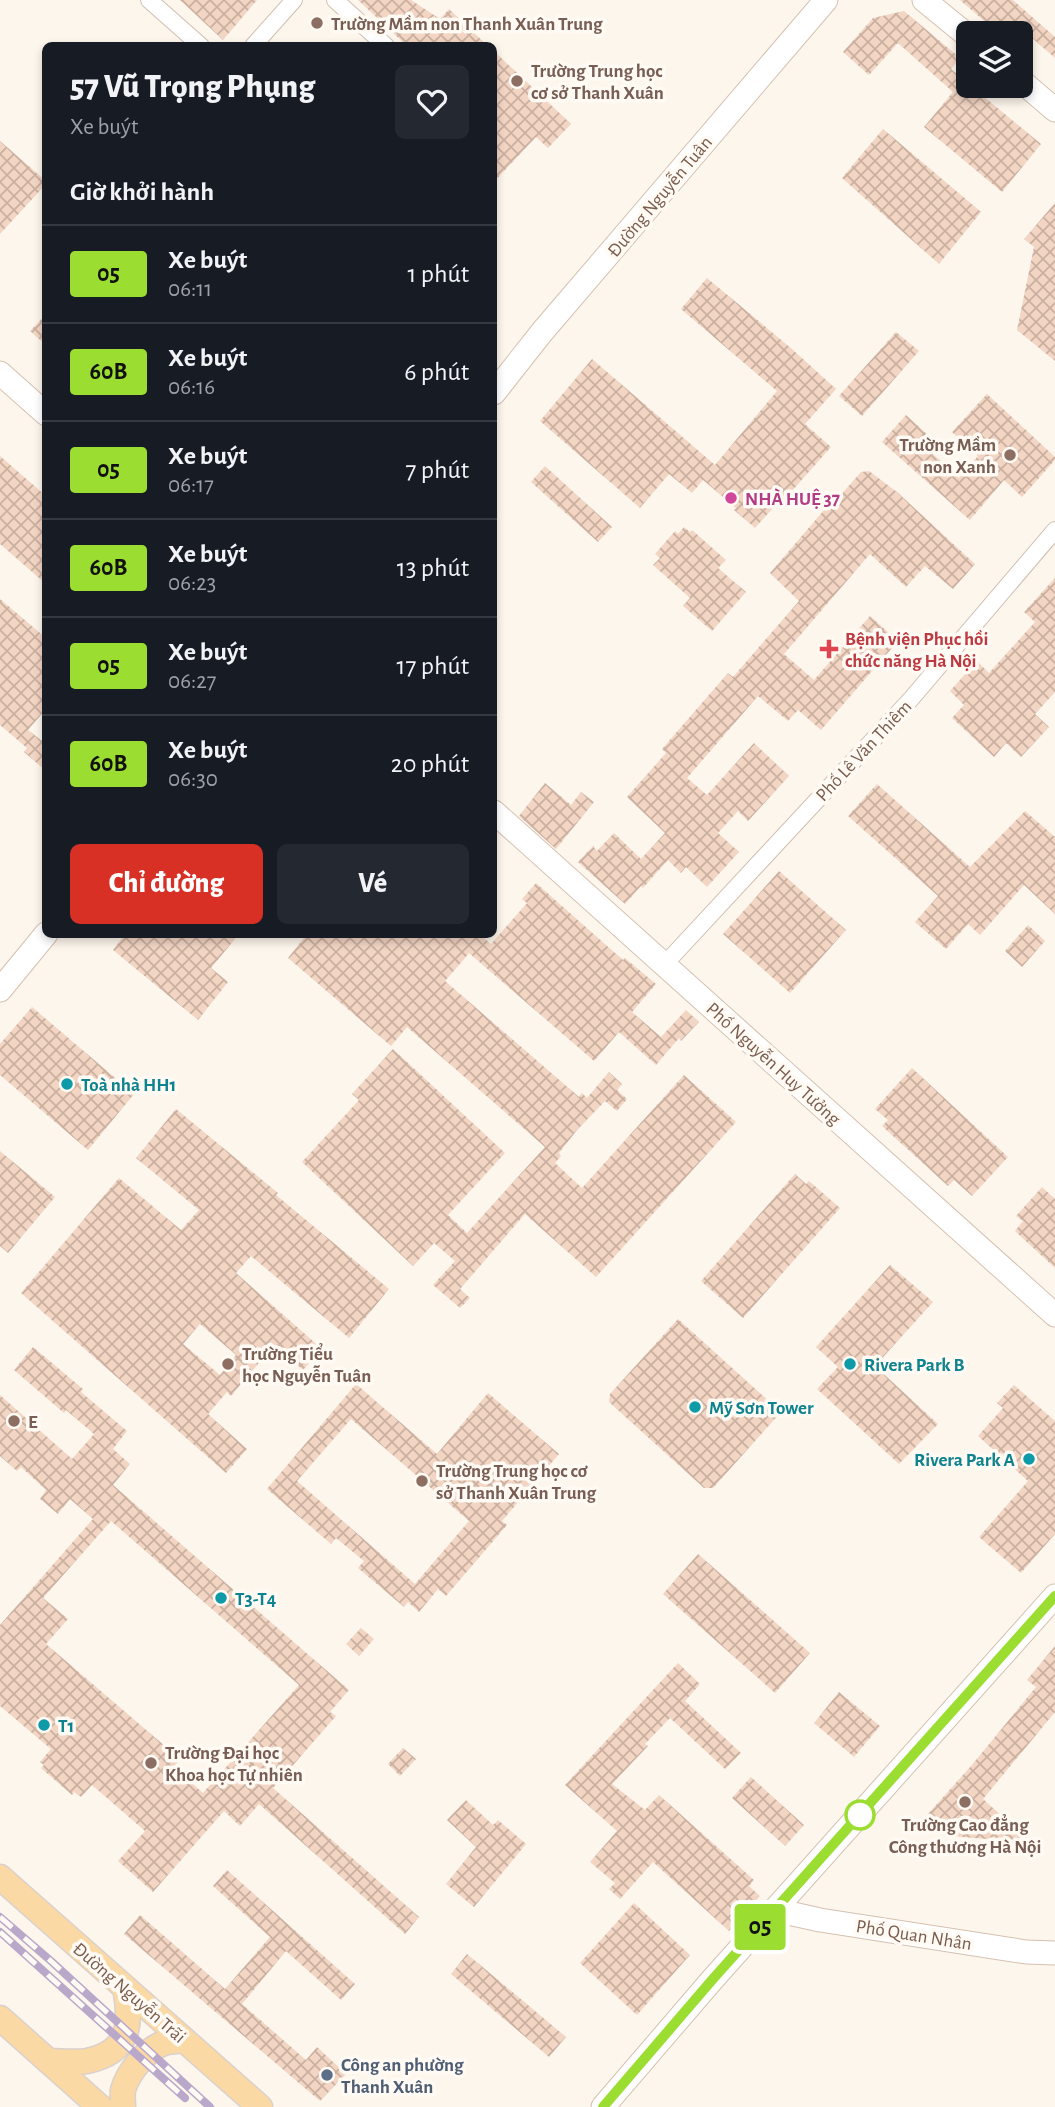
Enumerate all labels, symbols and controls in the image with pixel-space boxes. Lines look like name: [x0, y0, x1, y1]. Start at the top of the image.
place label: Trường Mầm non Thanh Xuân Trung: [331, 14, 603, 34]
marker: Trường Mầm non Thanh Xuân Trung: [309, 15, 325, 31]
map controls: [956, 21, 1033, 98]
button: layers: [956, 21, 1033, 98]
place label: Trường Trung học cơ sở Thanh Xuân: [531, 62, 664, 103]
button: heart: [395, 65, 469, 139]
text: 57 Vũ Trọng Phụng: [70, 71, 315, 104]
marker: Trường Trung học cơ sở Thanh Xuân: [509, 73, 525, 89]
text: Xe buýt: [70, 116, 138, 139]
street label: Đường Nguyễn Tuân: [604, 132, 716, 261]
text: Giờ khởi hành: [70, 179, 214, 205]
text: Xe buýt: [168, 247, 247, 273]
text: 1 phút: [407, 261, 469, 287]
text: 05: [97, 262, 120, 286]
text: 06:11: [168, 278, 212, 301]
text: Xe buýt: [168, 345, 247, 371]
text: 6 phút: [404, 359, 469, 385]
text: 60B: [90, 360, 128, 384]
text: 06:16: [168, 376, 215, 399]
place label: Trường Mầm non Xanh: [899, 435, 996, 477]
text: Xe buýt: [168, 443, 247, 469]
marker: Trường Mầm non Xanh: [1002, 447, 1018, 463]
text: 7 phút: [406, 457, 469, 483]
text: 05: [97, 458, 120, 482]
text: 06:17: [168, 474, 214, 497]
place label: NHÀ HUỆ 37: [745, 488, 840, 509]
marker: NHÀ HUỆ 37: [723, 490, 739, 506]
text: Xe buýt: [168, 541, 247, 567]
text: 13 phút: [397, 555, 469, 581]
text: 60B: [90, 556, 128, 580]
text: 06:23: [168, 572, 216, 595]
place label: Bệnh viện Phục hồi chức năng Hà Nội: [845, 629, 988, 671]
text: Xe buýt: [168, 639, 247, 665]
marker: Bệnh viện Phục hồi chức năng Hà Nội: [819, 639, 839, 659]
text: 17 phút: [397, 653, 469, 679]
text: 05: [97, 654, 120, 678]
text: 06:27: [168, 670, 216, 693]
street label: Phố Lê Văn Thiêm: [813, 697, 916, 805]
text: Xe buýt: [168, 737, 247, 763]
text: 20 phút: [391, 751, 469, 777]
text: 60B: [90, 752, 128, 776]
text: 06:30: [168, 768, 218, 791]
button: Chỉ đường: [70, 844, 263, 924]
button: Vé: [277, 844, 469, 924]
street label: Phố Nguyễn Huy Tưởng: [702, 998, 845, 1130]
marker: Toà nhà HH1: [59, 1076, 75, 1092]
place label: Toà nhà HH1: [81, 1076, 176, 1095]
place label: Trường Tiểu học Nguyễn Tuân: [242, 1343, 371, 1386]
marker: Trường Tiểu học Nguyễn Tuân: [220, 1356, 236, 1372]
marker: Rivera Park B: [842, 1356, 858, 1372]
place label: Rivera Park B: [864, 1356, 965, 1375]
marker: Mỹ Sơn Tower: [687, 1399, 703, 1415]
place label: Mỹ Sơn Tower: [709, 1399, 814, 1418]
marker: E: [6, 1413, 22, 1429]
place label: E: [28, 1413, 38, 1432]
place label: Rivera Park A: [914, 1451, 1016, 1470]
marker: Rivera Park A: [1021, 1451, 1037, 1467]
place label: Trường Trung học cơ sở Thanh Xuân Trung: [436, 1462, 596, 1503]
marker: Trường Trung học cơ sở Thanh Xuân Trung: [414, 1473, 430, 1489]
marker: T3-T4: [213, 1590, 229, 1606]
place label: T3-T4: [235, 1590, 277, 1609]
marker: T1: [36, 1717, 52, 1733]
place label: T1: [58, 1717, 74, 1736]
place label: Trường Đại học Khoa học Tự nhiên: [165, 1744, 303, 1785]
marker: Trường Đại học Khoa học Tự nhiên: [143, 1755, 159, 1771]
marker: Trường Cao đẳng Công thương Hà Nội: [957, 1794, 973, 1810]
unlabelled marker: [845, 1800, 875, 1830]
place label: Trường Cao đẳng Công thương Hà Nội: [889, 1814, 1041, 1857]
line badge: 05: [728, 1904, 792, 1950]
text: 05: [749, 1915, 771, 1939]
street label: Phố Quan Nhân: [855, 1917, 973, 1954]
street label: Đường Nguyễn Trãi: [69, 1938, 190, 2047]
place label: Công an phường Thanh Xuân: [341, 2056, 464, 2097]
marker: Công an phường Thanh Xuân: [319, 2067, 335, 2083]

